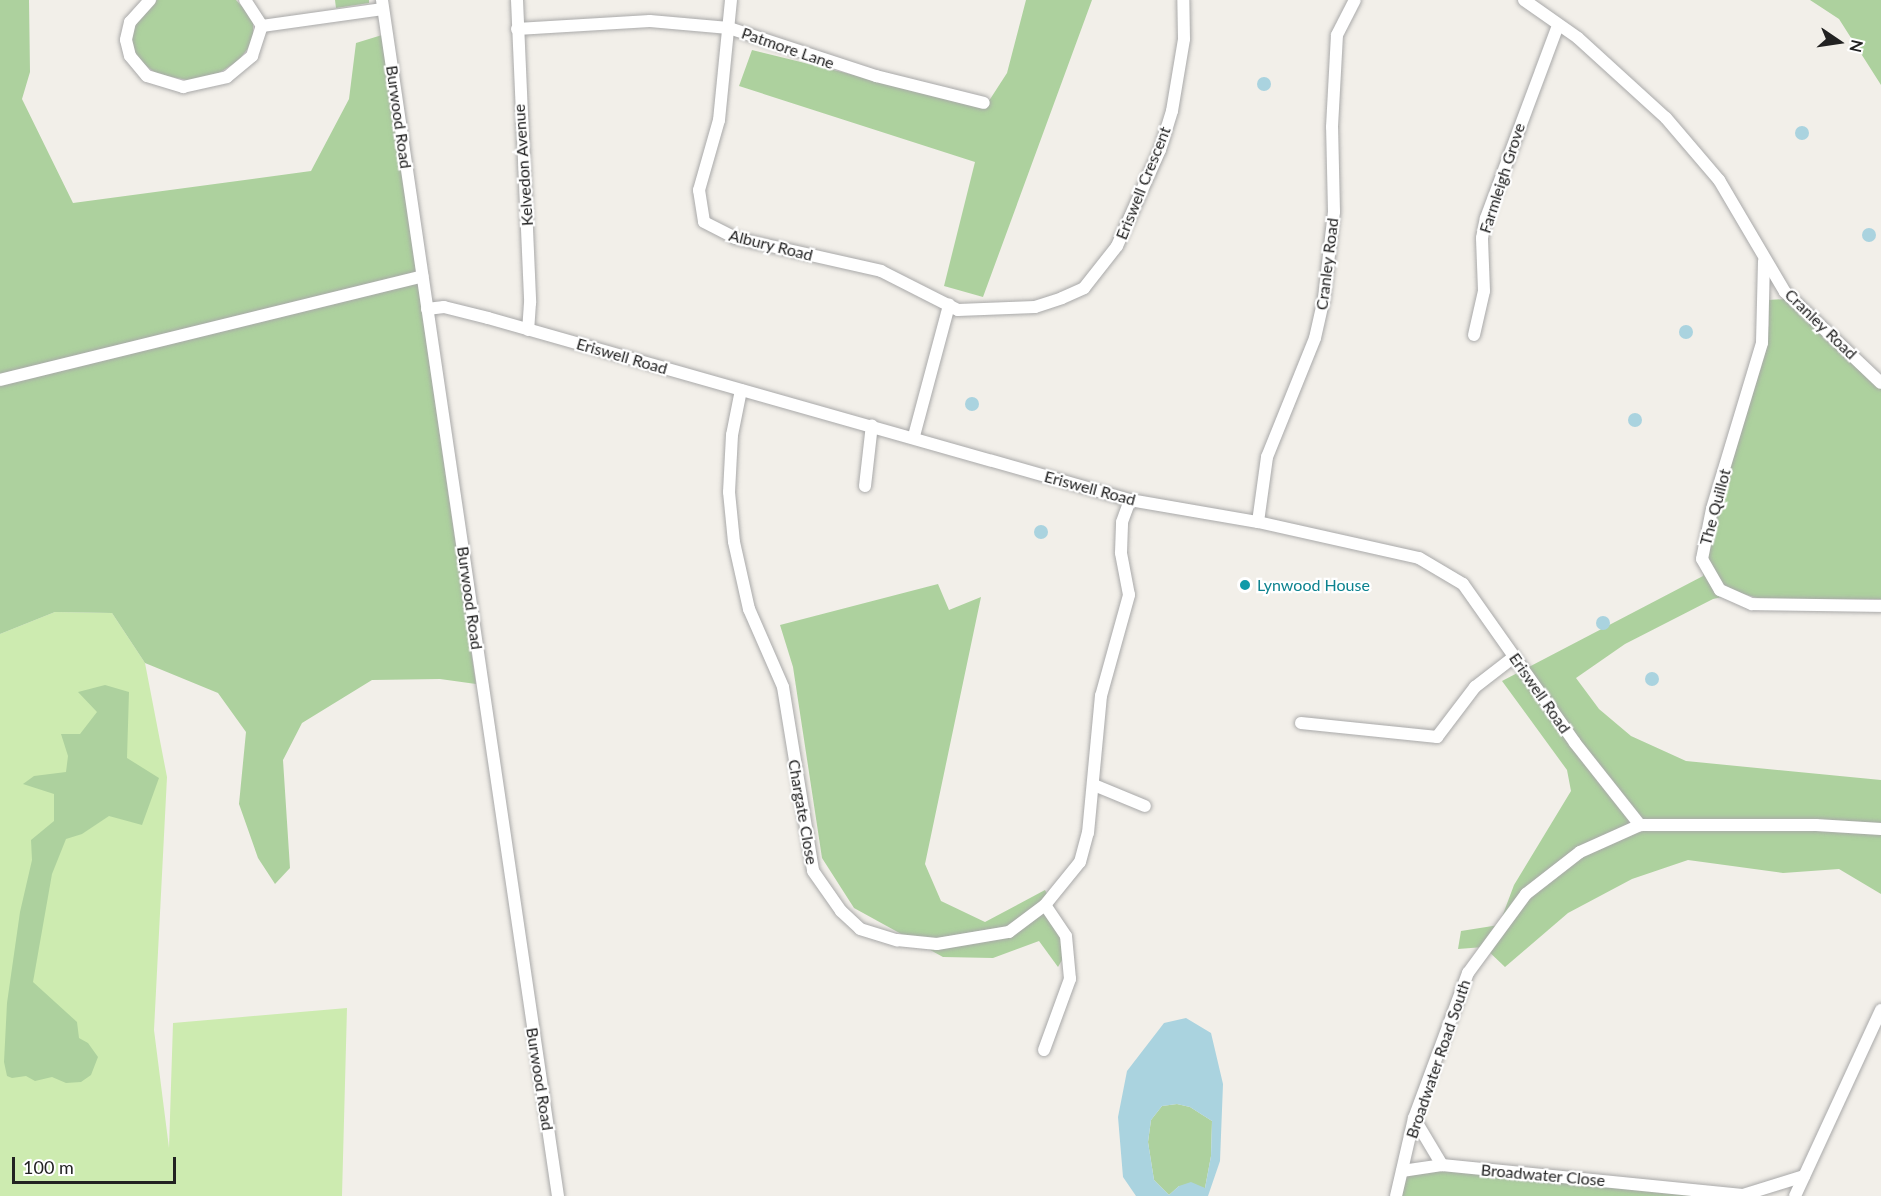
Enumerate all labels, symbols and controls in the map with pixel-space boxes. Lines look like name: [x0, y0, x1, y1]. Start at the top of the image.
north arrow: [1809, 12, 1869, 72]
street label: Patmore Lane: [739, 23, 837, 73]
text: N: [1846, 38, 1868, 54]
street label: Burwood Road: [382, 64, 416, 170]
street label: Kelvedon Avenue: [509, 103, 537, 227]
street label: Farmleigh Grove: [1475, 121, 1529, 235]
street label: Eriswell Crescent: [1112, 124, 1174, 242]
street label: Cranley Road: [1312, 217, 1342, 311]
street label: Albury Road: [727, 225, 815, 265]
street label: Cranley Road: [1781, 285, 1861, 363]
street label: Eriswell Road: [574, 334, 670, 378]
street label: Eriswell Road: [1042, 467, 1138, 509]
street label: The Quillot: [1696, 467, 1734, 547]
street label: Burwood Road: [453, 545, 487, 651]
place label: Lynwood House: [1257, 575, 1370, 595]
marker: Lynwood House: [1238, 578, 1252, 592]
street label: Eriswell Road: [1505, 649, 1575, 737]
street label: Chargate Close: [784, 758, 822, 866]
street label: Broadwater Road South: [1402, 977, 1474, 1141]
street label: Burwood Road: [522, 1026, 558, 1132]
scale bar: [15, 1145, 178, 1183]
text: 100 m: [23, 1156, 74, 1178]
street label: Broadwater Close: [1480, 1160, 1606, 1190]

